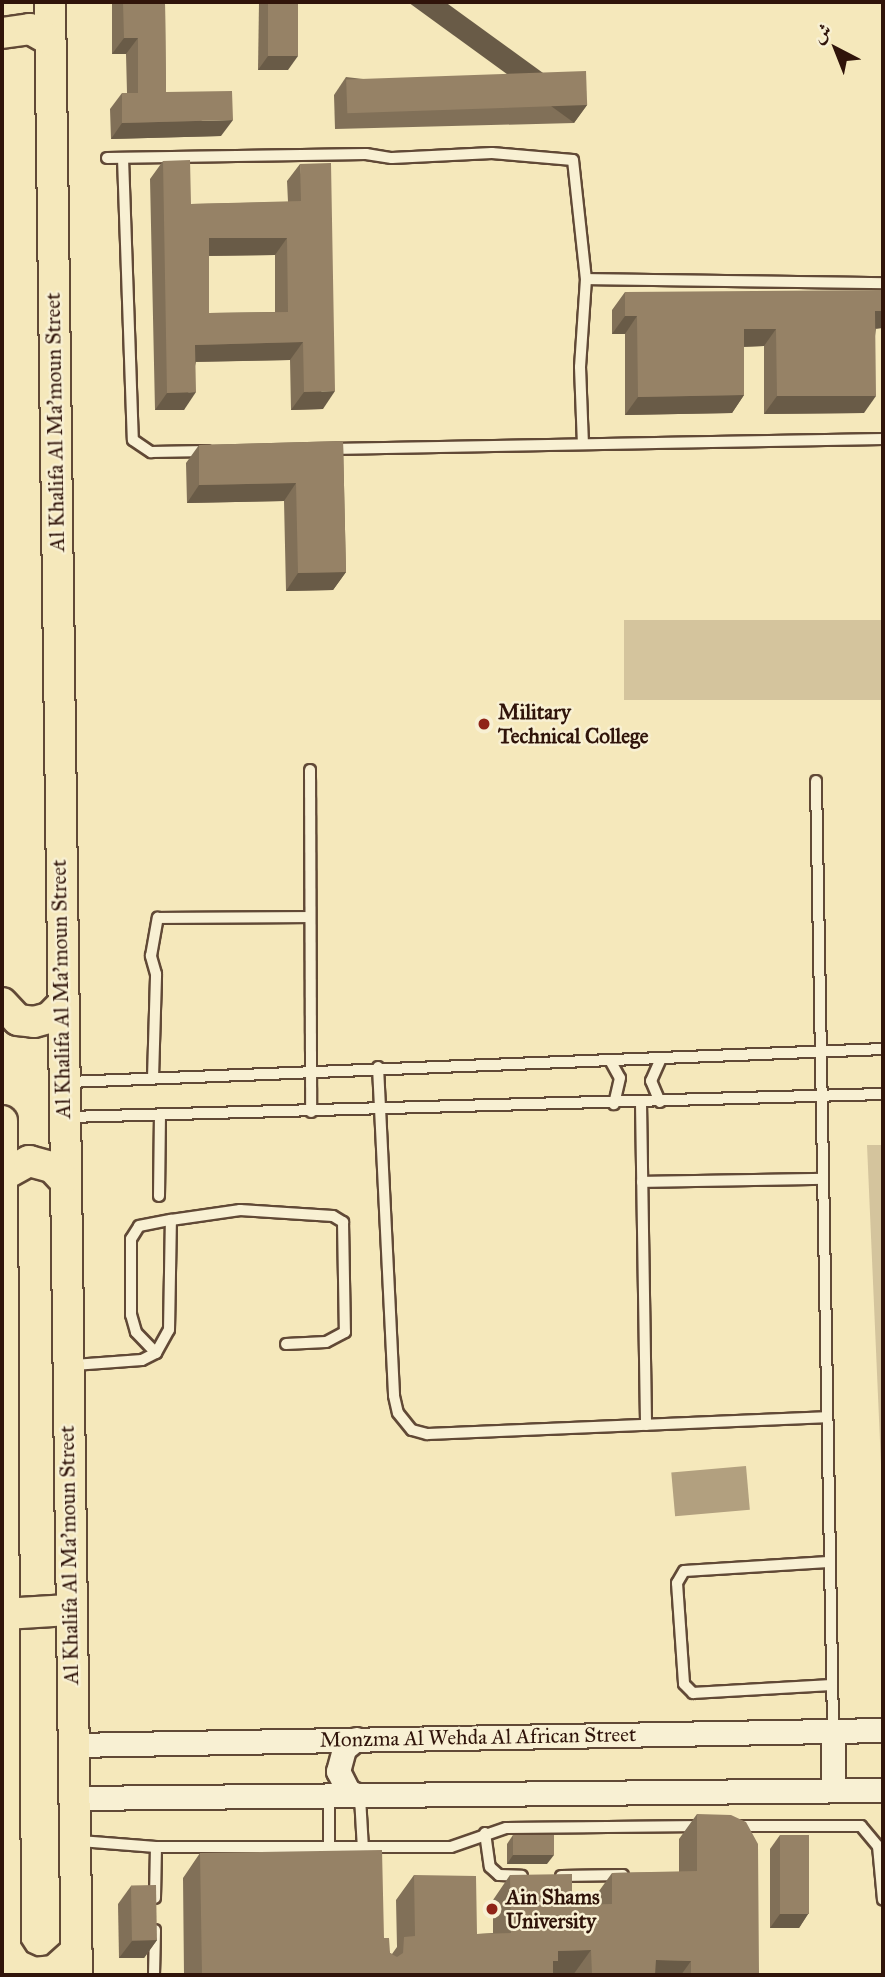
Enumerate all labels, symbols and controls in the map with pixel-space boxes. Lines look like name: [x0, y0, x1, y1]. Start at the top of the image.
north arrow: [801, 14, 871, 84]
text: ش: [807, 18, 836, 48]
street label: Al Khalifa Al Ma'moun Street: [40, 292, 70, 552]
place label: Military Technical College: [498, 699, 648, 749]
marker: Military Technical College: [476, 716, 492, 732]
street label: Al Khalifa Al Ma'moun Street: [46, 859, 76, 1119]
street label: Al Khalifa Al Ma'moun Street: [54, 1425, 84, 1685]
street label: Monzma Al Wehda Al African Street: [319, 1722, 637, 1752]
place label: Ain Shams University: [506, 1884, 600, 1934]
marker: Ain Shams University: [484, 1901, 500, 1917]

